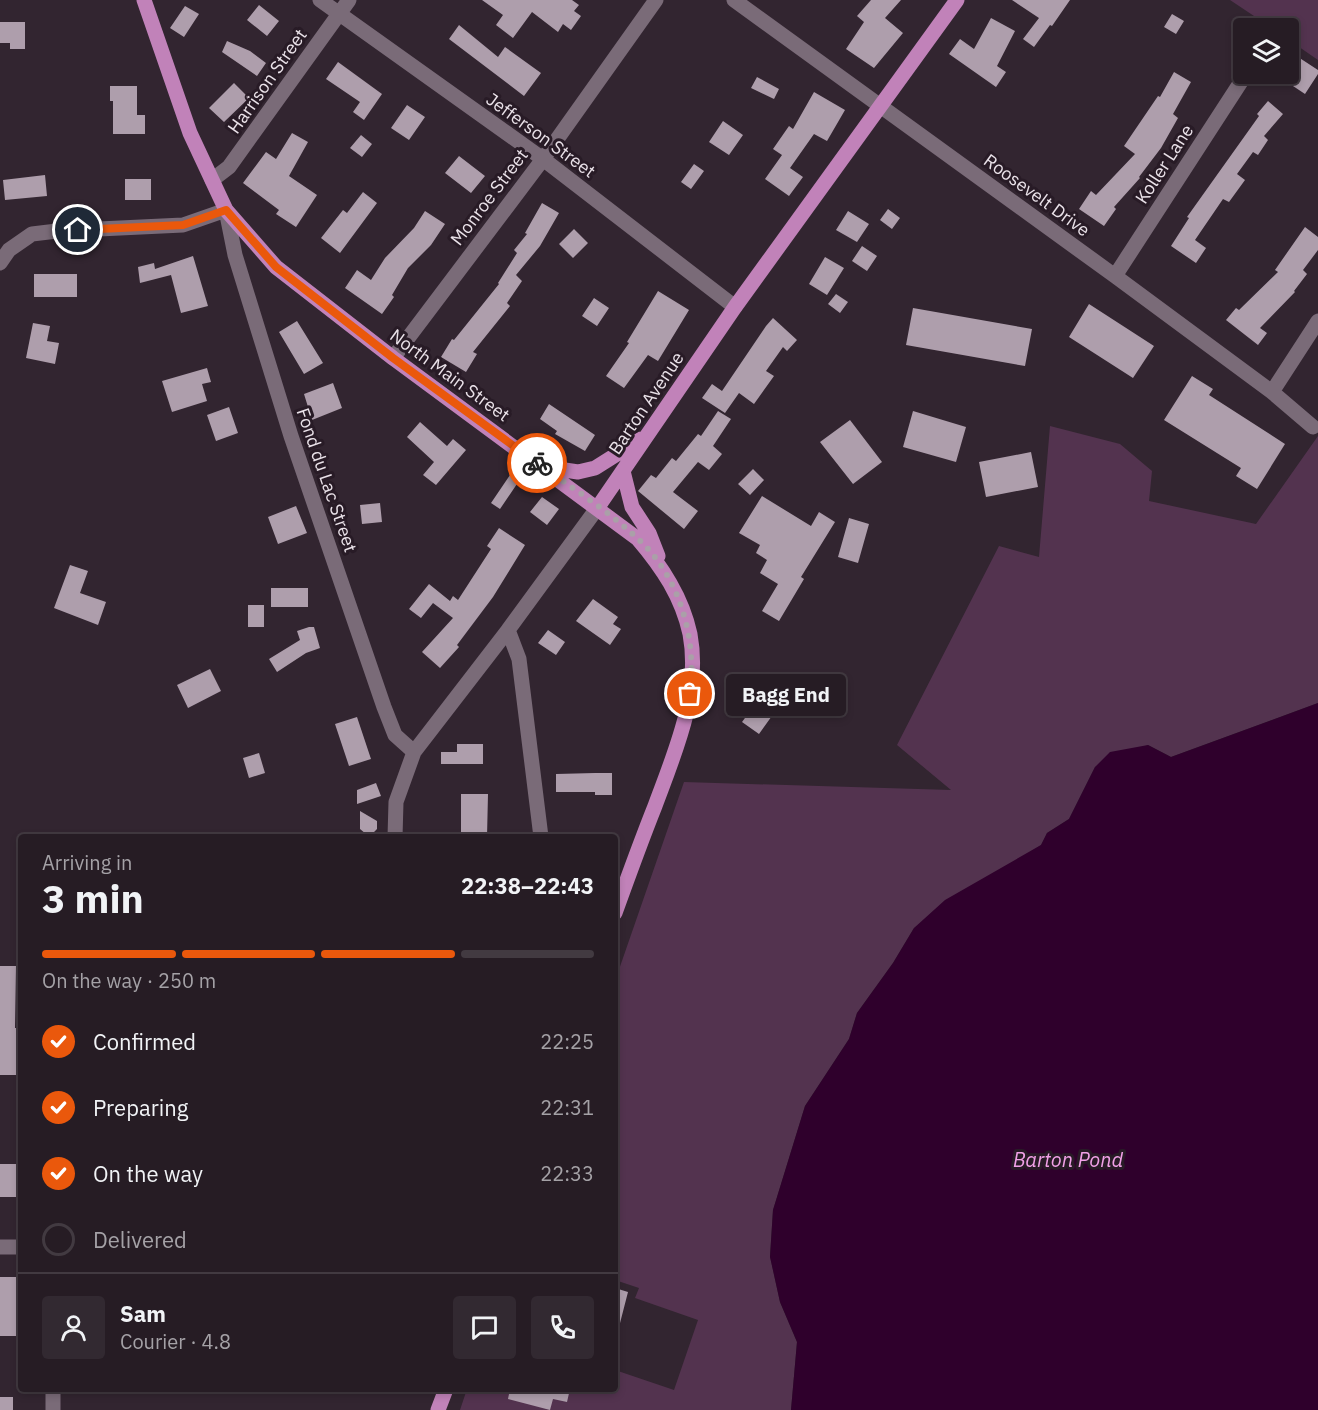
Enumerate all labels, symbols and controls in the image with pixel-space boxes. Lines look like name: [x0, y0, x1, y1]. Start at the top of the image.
map controls: [1233, 18, 1299, 84]
button: layers: [1233, 18, 1299, 84]
street label: Harrison Street: [222, 24, 312, 138]
street label: Jefferson Street: [482, 88, 600, 182]
street label: Koller Lane: [1130, 120, 1198, 208]
street label: Monroe Street: [445, 144, 533, 250]
street label: Roosevelt Drive: [979, 149, 1095, 241]
pin: [52, 204, 103, 255]
icon: home: [61, 213, 94, 246]
street label: North Main Street: [385, 324, 515, 426]
street label: Barton Avenue: [603, 347, 689, 459]
street label: Fond du Lac Street: [292, 405, 362, 555]
courier: [507, 433, 567, 493]
icon: bike: [521, 447, 554, 480]
pin: [664, 668, 715, 719]
callout: Bagg End: [726, 673, 846, 715]
icon: bag: [673, 677, 706, 710]
text: Bagg End: [742, 681, 830, 708]
text: Arriving in: [42, 849, 132, 876]
text: 22:38–22:43: [461, 871, 594, 900]
text: 3 min: [42, 873, 144, 924]
text: On the way · 250 m: [42, 967, 216, 994]
icon: check: [42, 1025, 75, 1058]
text: Confirmed: [93, 1027, 196, 1056]
text: 22:25: [540, 1028, 594, 1055]
icon: check: [42, 1091, 75, 1124]
text: Preparing: [93, 1093, 188, 1122]
text: 22:31: [540, 1094, 594, 1121]
water label: Barton Pond: [1013, 1146, 1123, 1173]
icon: check: [42, 1157, 75, 1190]
text: On the way: [93, 1159, 203, 1188]
text: 22:33: [540, 1160, 594, 1187]
text: Delivered: [93, 1225, 187, 1254]
button: person: [42, 1296, 105, 1359]
button: chat: [453, 1296, 516, 1359]
button: phone: [531, 1296, 594, 1359]
text: Sam: [120, 1299, 166, 1328]
text: Courier · 4.8: [120, 1328, 231, 1355]

